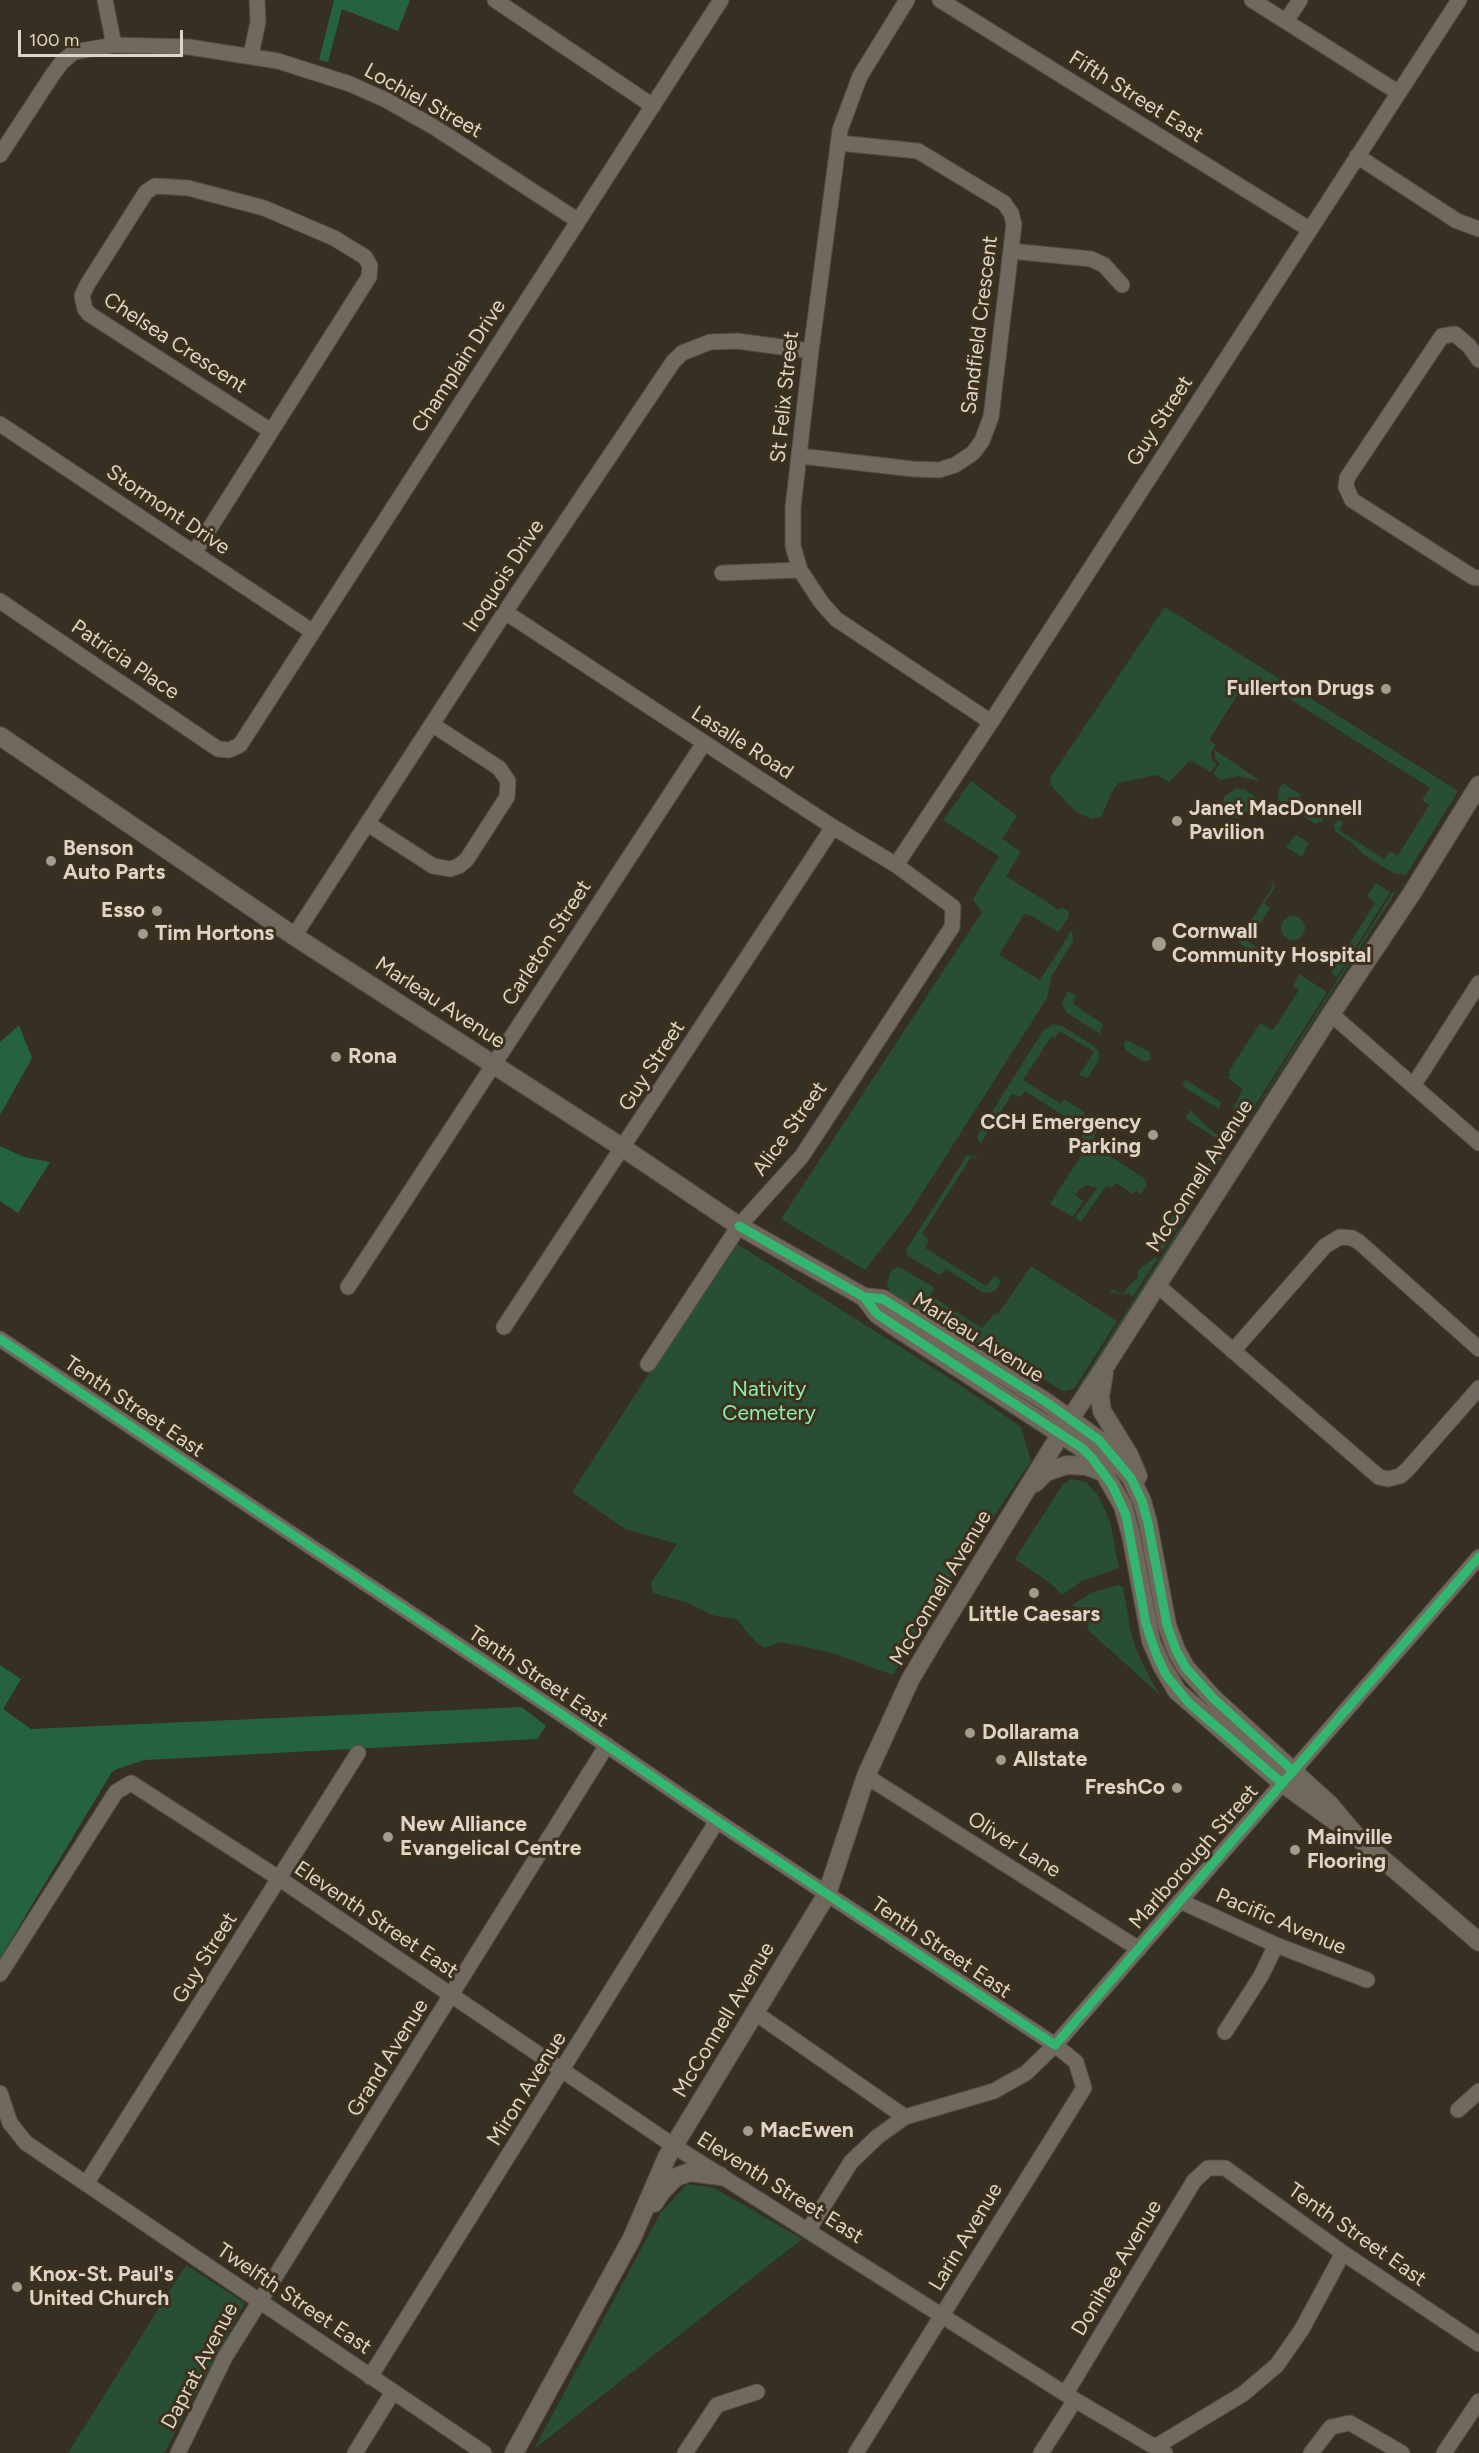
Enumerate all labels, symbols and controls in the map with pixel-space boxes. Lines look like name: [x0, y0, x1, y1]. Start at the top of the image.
scale bar: [21, 18, 186, 56]
text: 100 m: [29, 29, 79, 51]
street label: Fifth Street East: [1064, 46, 1208, 148]
street label: Lochiel Street: [360, 58, 486, 144]
street label: Sandfield Crescent: [957, 234, 1003, 416]
street label: Chelsea Crescent: [98, 287, 252, 399]
street label: Champlain Drive: [407, 295, 511, 437]
street label: St Felix Street: [766, 330, 804, 464]
street label: Guy Street: [1121, 371, 1199, 471]
street label: Stormont Drive: [101, 459, 235, 561]
street label: Iroquois Drive: [458, 515, 550, 637]
street label: Patricia Place: [66, 615, 184, 705]
place label: Fullerton Drugs: [1226, 676, 1374, 702]
marker: Fullerton Drugs: [1379, 682, 1393, 696]
street label: Lasalle Road: [686, 701, 798, 785]
place label: Janet MacDonnell Pavilion: [1189, 796, 1362, 846]
marker: Janet MacDonnell Pavilion: [1170, 814, 1184, 828]
place label: Benson Auto Parts: [63, 836, 165, 886]
marker: Benson Auto Parts: [44, 854, 58, 868]
street label: Carleton Street: [497, 875, 597, 1011]
place label: Esso: [101, 898, 145, 924]
marker: Esso: [150, 904, 164, 918]
place label: Cornwall Community Hospital: [1172, 919, 1371, 969]
place label: Tim Hortons: [155, 921, 274, 947]
marker: Tim Hortons: [136, 927, 150, 941]
marker: Cornwall Community Hospital: [1150, 935, 1168, 953]
street label: Marleau Avenue: [370, 952, 510, 1054]
street label: Guy Street: [613, 1016, 691, 1116]
place label: Rona: [348, 1044, 397, 1070]
marker: Rona: [329, 1050, 343, 1064]
street label: Alice Street: [747, 1077, 833, 1181]
street label: McConnell Avenue: [1141, 1095, 1259, 1257]
place label: CCH Emergency Parking: [980, 1110, 1141, 1160]
marker: CCH Emergency Parking: [1146, 1128, 1160, 1142]
street label: Marleau Avenue: [908, 1287, 1048, 1389]
street label: Tenth Street East: [59, 1351, 209, 1463]
park label: Nativity Cemetery: [722, 1377, 816, 1427]
street label: McConnell Avenue: [885, 1506, 997, 1670]
marker: Little Caesars: [1027, 1586, 1041, 1600]
place label: Little Caesars: [968, 1602, 1100, 1628]
street label: Tenth Street East: [463, 1621, 613, 1733]
place label: Dollarama: [982, 1720, 1079, 1746]
marker: Dollarama: [963, 1726, 977, 1740]
place label: Allstate: [1013, 1747, 1087, 1773]
marker: Allstate: [994, 1753, 1008, 1767]
place label: FreshCo: [1085, 1775, 1165, 1801]
street label: Marlborough Street: [1124, 1779, 1264, 1935]
marker: FreshCo: [1170, 1781, 1184, 1795]
street label: Oliver Lane: [963, 1806, 1065, 1884]
place label: New Alliance Evangelical Centre: [400, 1812, 581, 1862]
place label: Mainville Flooring: [1307, 1825, 1392, 1875]
marker: New Alliance Evangelical Centre: [381, 1830, 395, 1844]
marker: Mainville Flooring: [1288, 1843, 1302, 1857]
street label: Eleventh Street East: [289, 1856, 463, 1984]
street label: Pacific Avenue: [1212, 1883, 1350, 1961]
street label: Tenth Street East: [866, 1892, 1016, 2004]
street label: Guy Street: [167, 1908, 243, 2008]
street label: McConnell Avenue: [668, 1938, 780, 2102]
street label: Grand Avenue: [342, 1995, 434, 2121]
street label: Miron Avenue: [482, 2027, 572, 2151]
place label: MacEwen: [760, 2118, 854, 2144]
marker: MacEwen: [741, 2124, 755, 2138]
street label: Eleventh Street East: [692, 2126, 868, 2250]
street label: Larin Avenue: [924, 2178, 1008, 2296]
street label: Tenth Street East: [1283, 2178, 1431, 2292]
street label: Donihee Avenue: [1067, 2195, 1167, 2341]
street label: Twelfth Street East: [212, 2238, 376, 2360]
place label: Knox-St. Paul's United Church: [29, 2262, 173, 2312]
marker: Knox-St. Paul's United Church: [10, 2280, 24, 2294]
street label: Daprat Avenue: [156, 2298, 244, 2434]

